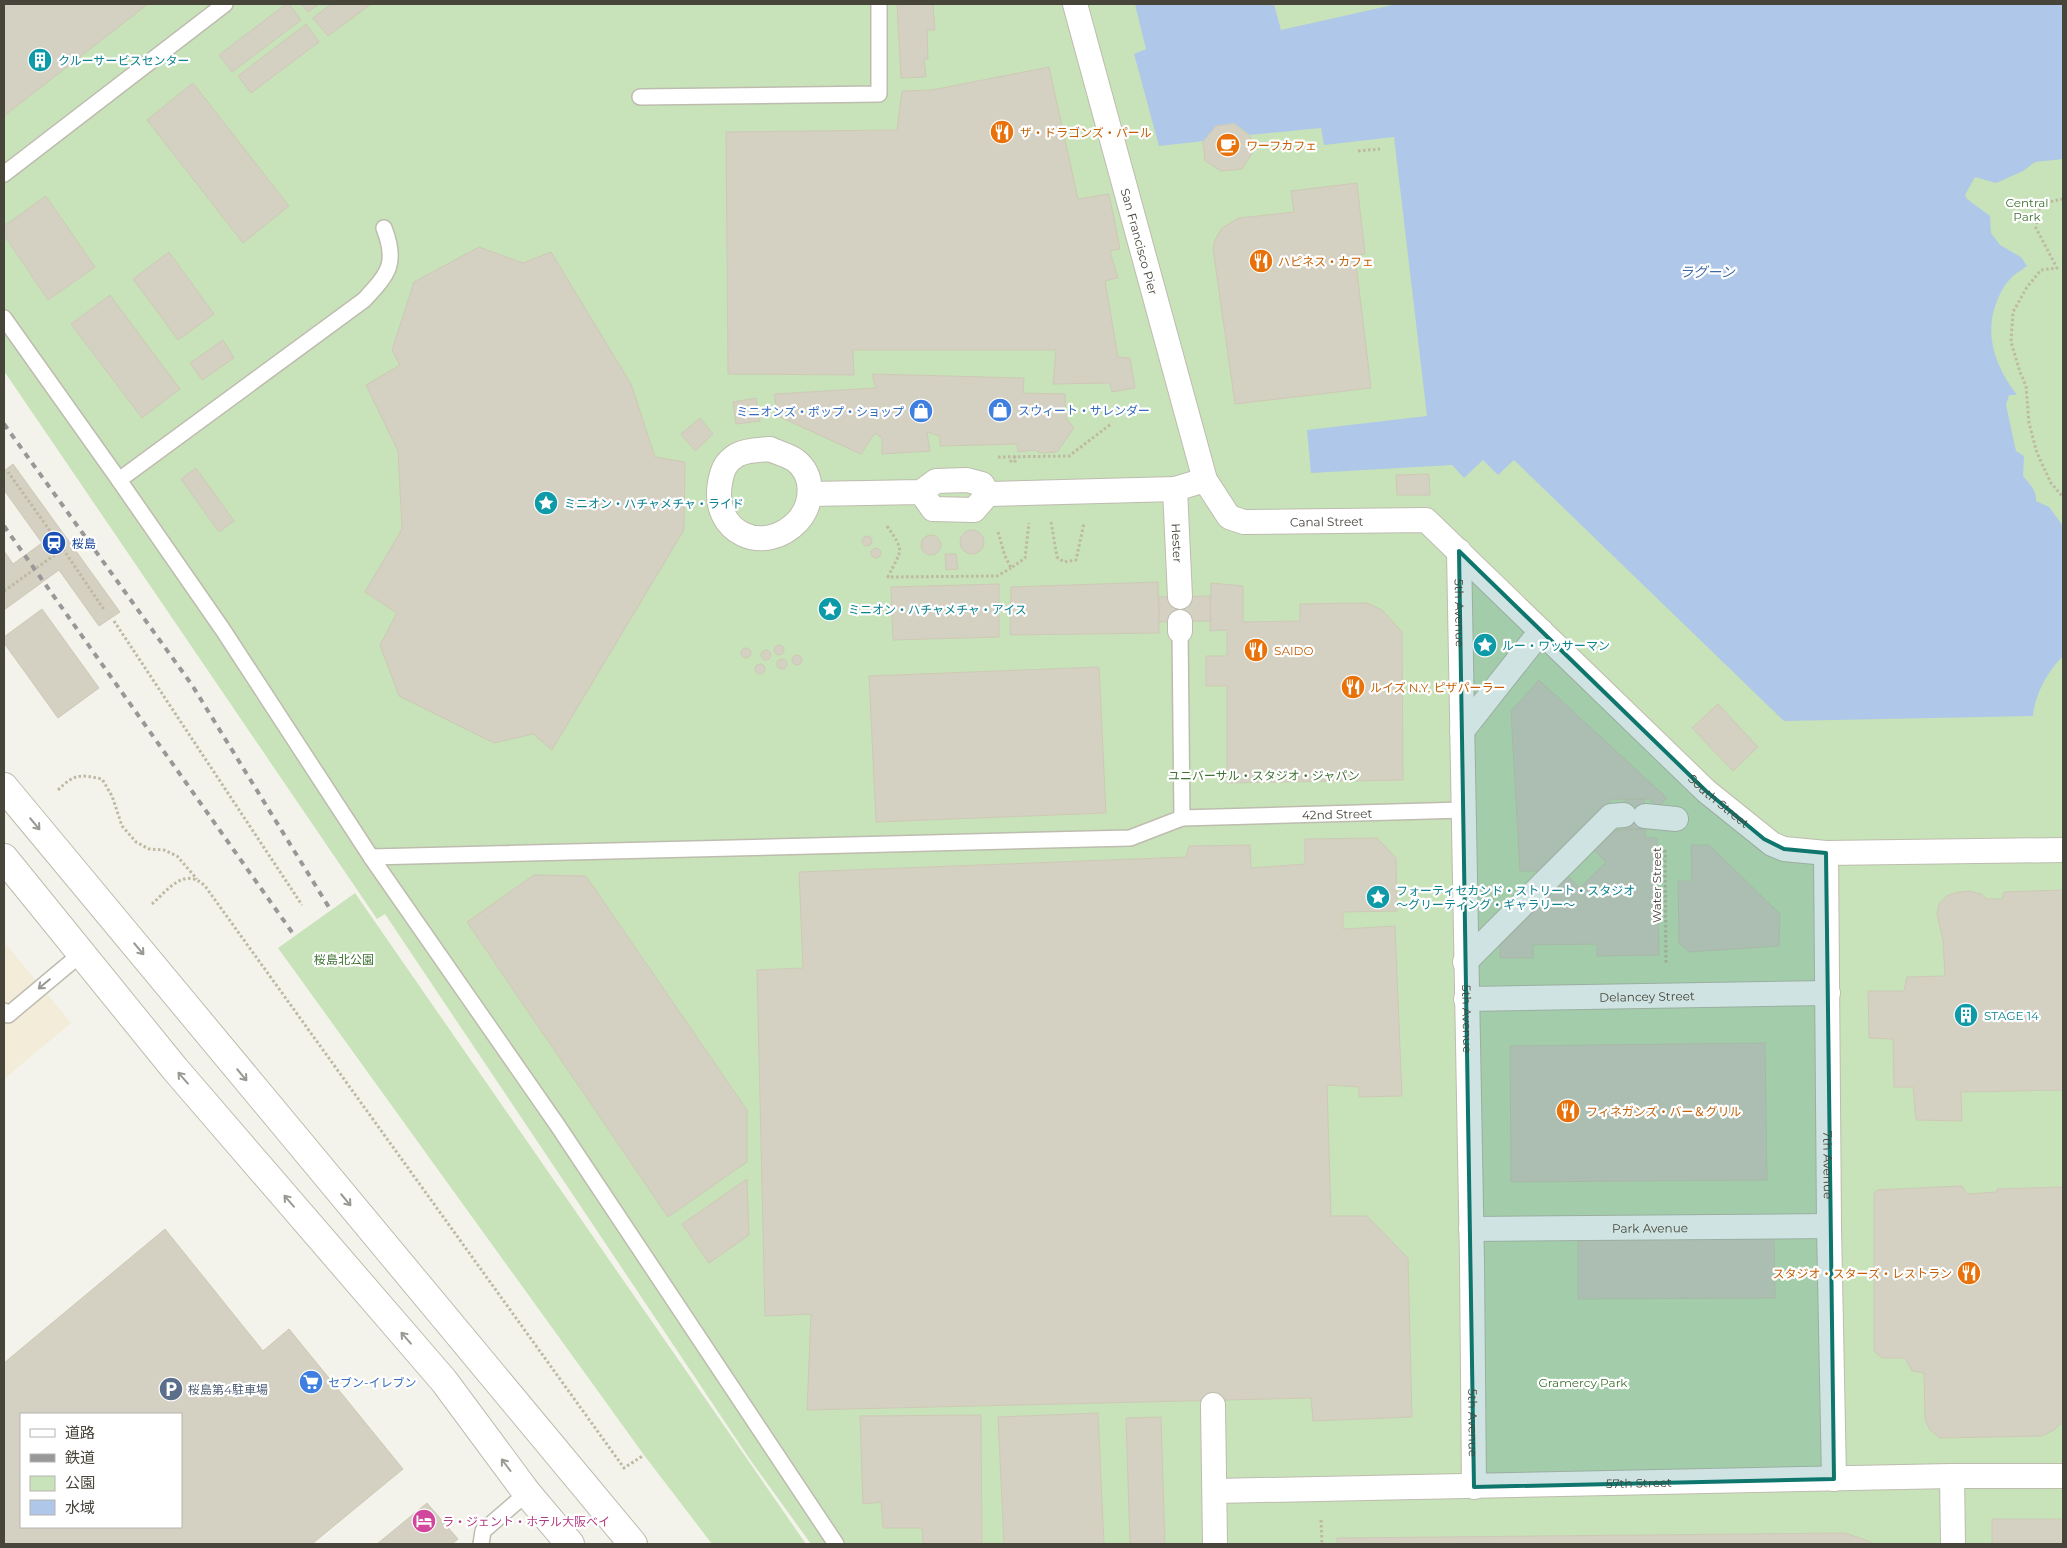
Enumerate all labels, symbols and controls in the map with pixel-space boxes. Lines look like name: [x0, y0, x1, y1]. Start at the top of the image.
building icon: クルーサービスセンター: [27, 47, 53, 73]
place label: クルーサービスセンター: [58, 53, 189, 68]
restaurant icon: ザ・ドラゴンズ・パール: [989, 119, 1015, 145]
place label: ザ・ドラゴンズ・パール: [1020, 125, 1152, 140]
cafe icon: ワーフカフェ: [1215, 132, 1241, 158]
place label: ワーフカフェ: [1246, 138, 1317, 153]
street label: San Francisco Pier: [1118, 186, 1162, 296]
park label: Central Park: [2005, 195, 2049, 224]
restaurant icon: ハピネス・カフェ: [1248, 248, 1274, 274]
place label: ハピネス・カフェ: [1278, 254, 1374, 269]
water label: ラグーン: [1679, 263, 1736, 281]
shop icon: スウィート・サレンダー: [987, 397, 1013, 423]
shop icon: ミニオンズ・ポップ・ショップ: [908, 398, 934, 424]
place label: スウィート・サレンダー: [1018, 403, 1150, 418]
place label: ミニオンズ・ポップ・ショップ: [736, 404, 904, 419]
place icon: ミニオン・ハチャメチャ・ライド: [533, 490, 559, 516]
place label: ミニオン・ハチャメチャ・ライド: [564, 496, 744, 511]
street label: Canal Street: [1290, 513, 1364, 529]
street label: Hester: [1169, 523, 1186, 563]
station icon: 桜島: [41, 530, 67, 556]
place label: 桜島: [72, 536, 96, 551]
street label: 5th Avenue: [1452, 579, 1468, 647]
place icon: ミニオン・ハチャメチャ・アイス: [817, 596, 843, 622]
place label: ミニオン・ハチャメチャ・アイス: [848, 602, 1027, 617]
place icon: ルー・ワッサーマン: [1472, 632, 1498, 658]
restaurant icon: SAIDO: [1243, 637, 1269, 663]
place label: ルー・ワッサーマン: [1502, 638, 1610, 653]
place label: SAIDO: [1274, 643, 1314, 658]
restaurant icon: ルイズ N.Y, ピザパーラー: [1340, 674, 1366, 700]
place label: ルイズ N.Y, ピザパーラー: [1370, 680, 1506, 695]
park label: ユニバーサル・スタジオ・ジャパン: [1168, 768, 1360, 783]
street label: South Street: [1685, 770, 1753, 831]
street label: 42nd Street: [1302, 805, 1373, 822]
one-way arrow: [29, 818, 40, 831]
street label: Water Street: [1649, 847, 1664, 923]
place label: フォーティセカンド・ストリート・スタジオ ～グリーティング・ギャラリー～: [1396, 883, 1635, 912]
place icon: フォーティセカンド・ストリート・スタジオ ～グリーティング・ギャラリー～: [1365, 884, 1391, 910]
one-way arrow: [133, 943, 144, 956]
park label: 桜島北公園: [314, 952, 374, 967]
one-way arrow: [38, 979, 51, 990]
street label: 5th Avenue: [1459, 985, 1476, 1053]
street label: Delancey Street: [1599, 988, 1695, 1004]
building icon: STAGE 14: [1953, 1002, 1979, 1028]
place label: STAGE 14: [1984, 1008, 2039, 1023]
one-way arrow: [237, 1068, 248, 1081]
one-way arrow: [177, 1072, 188, 1085]
restaurant icon: フィネガンズ・バー＆グリル: [1555, 1098, 1581, 1124]
place label: フィネガンズ・バー＆グリル: [1586, 1104, 1742, 1119]
street label: 7th Avenue: [1821, 1131, 1836, 1199]
one-way arrow: [340, 1193, 352, 1206]
one-way arrow: [283, 1195, 295, 1208]
street label: Park Avenue: [1612, 1220, 1688, 1235]
restaurant icon: スタジオ・スターズ・レストラン: [1956, 1260, 1982, 1286]
place label: スタジオ・スターズ・レストラン: [1773, 1266, 1952, 1281]
one-way arrow: [401, 1331, 412, 1344]
supermarket icon: セブン-イレブン: [298, 1369, 324, 1395]
place label: セブン-イレブン: [328, 1375, 417, 1390]
park label: Gramercy Park: [1538, 1375, 1628, 1390]
parking icon: 桜島第4駐車場: [158, 1376, 184, 1402]
place label: 桜島第4駐車場: [188, 1382, 268, 1397]
street label: 5th Avenue: [1466, 1389, 1481, 1457]
legend: [20, 1413, 182, 1528]
text: 道路: [65, 1423, 95, 1442]
text: 鉄道: [65, 1448, 95, 1467]
one-way arrow: [501, 1459, 512, 1472]
text: 公園: [65, 1473, 95, 1492]
street label: 57th Street: [1606, 1474, 1672, 1491]
text: 水域: [65, 1498, 95, 1517]
hotel icon: ラ・ジェント・ホテル大阪ベイ: [411, 1508, 437, 1534]
place label: ラ・ジェント・ホテル大阪ベイ: [442, 1514, 610, 1529]

